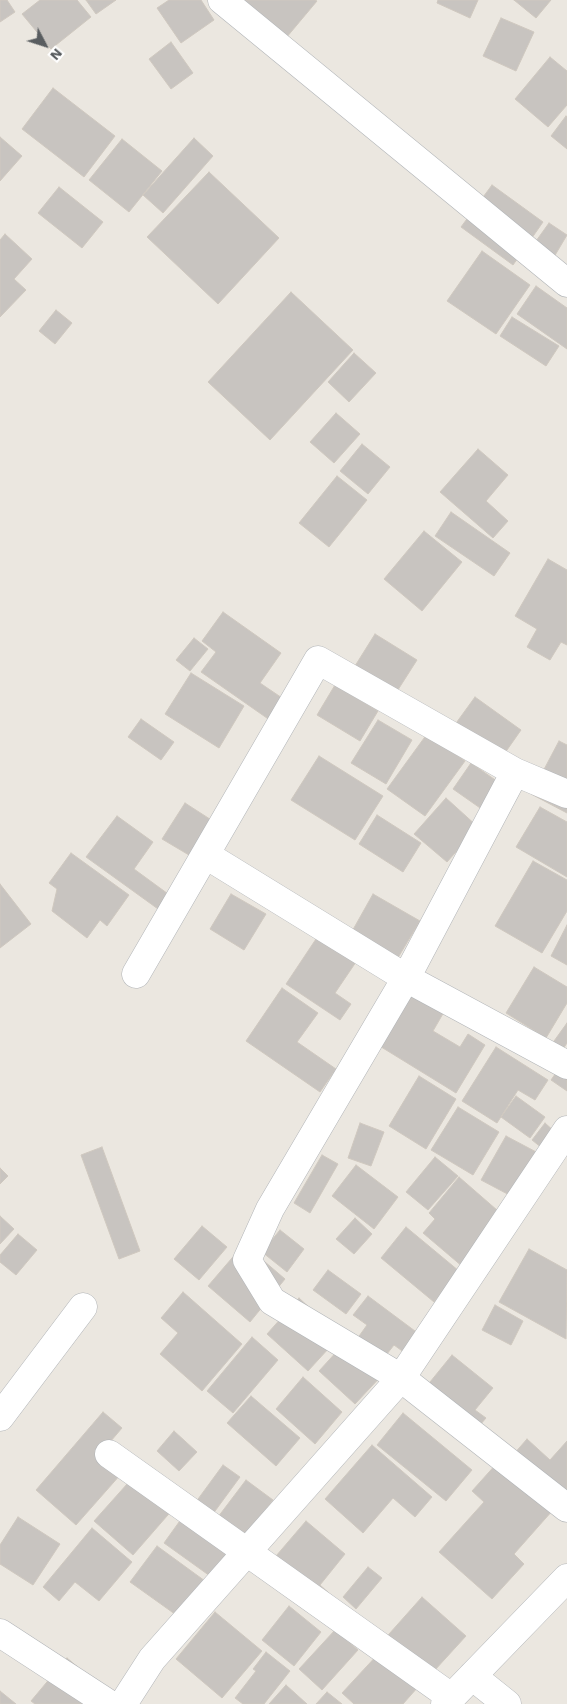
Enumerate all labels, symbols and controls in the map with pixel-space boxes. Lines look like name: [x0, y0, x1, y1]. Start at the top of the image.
north arrow: [20, 20, 70, 70]
text: N: [47, 46, 66, 64]

